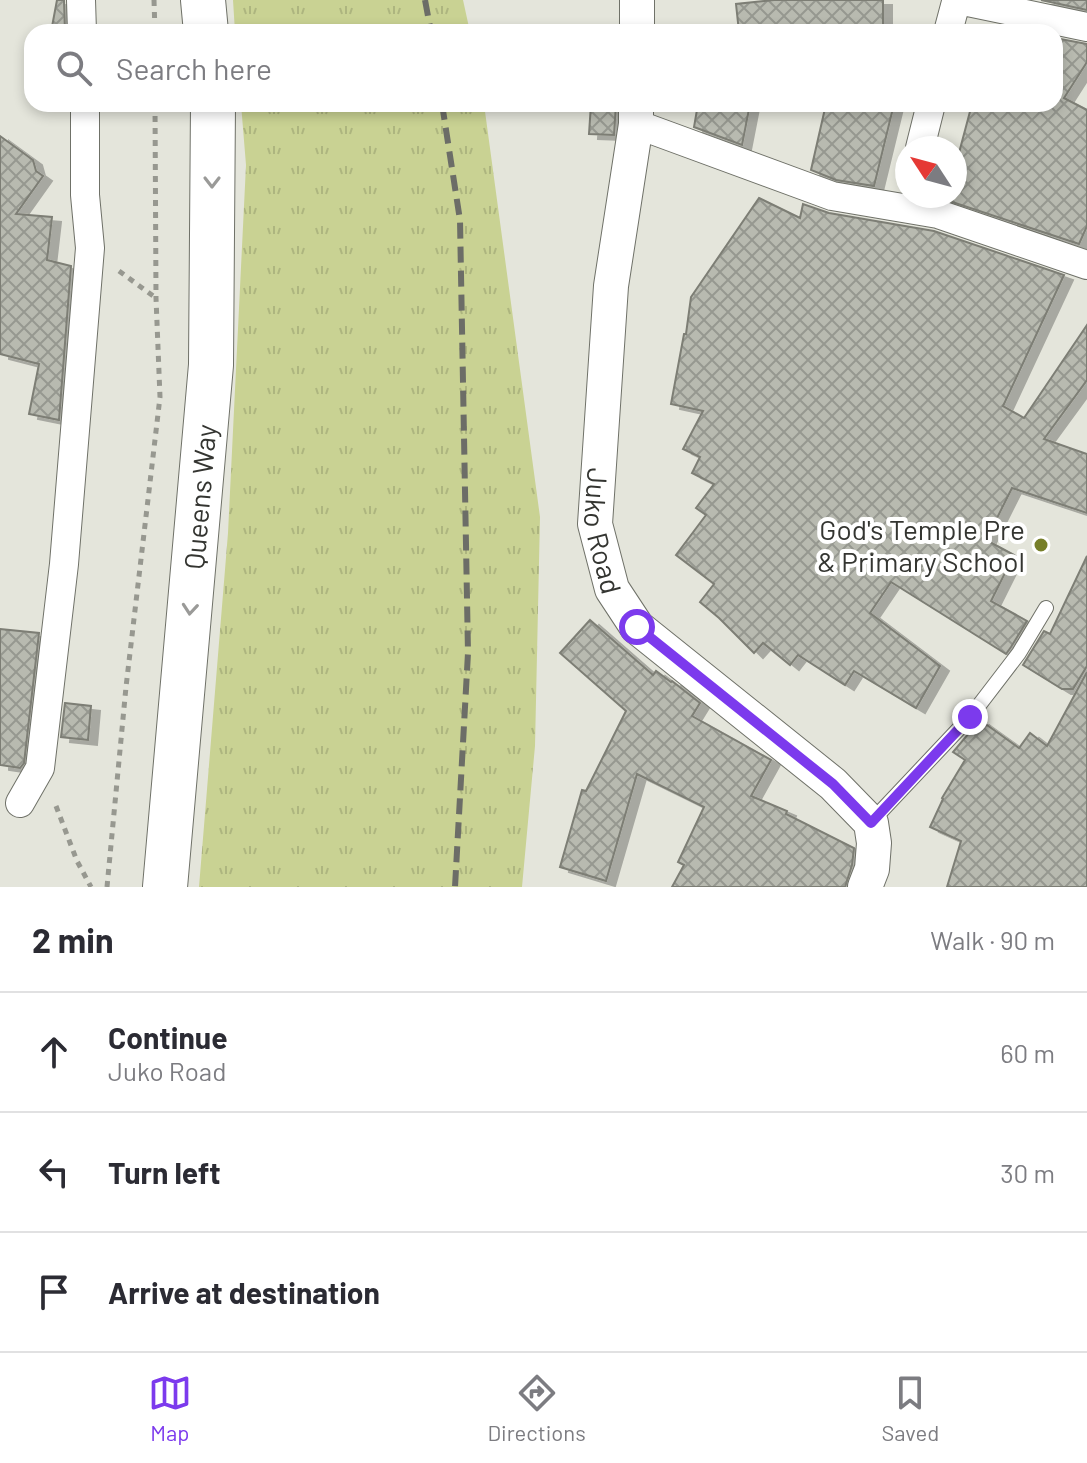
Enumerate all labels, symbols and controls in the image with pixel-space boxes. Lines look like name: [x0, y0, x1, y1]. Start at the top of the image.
search box: [24, 24, 1063, 112]
icon: search: [52, 46, 96, 90]
text: Search here: [116, 50, 272, 86]
north arrow: [895, 136, 967, 208]
one-way arrow: [204, 176, 221, 189]
street label: Queens Way: [176, 422, 223, 570]
street label: Juko Road: [578, 467, 629, 597]
place label: God's Temple Pre & Primary School: [817, 512, 1025, 578]
marker: God's Temple Pre & Primary School: [1032, 536, 1050, 554]
one-way arrow: [182, 603, 199, 616]
route start: [619, 609, 655, 645]
route end: [952, 699, 988, 735]
text: 2 min: [32, 919, 114, 960]
text: Walk · 90 m: [930, 924, 1055, 955]
text: Continue: [108, 1019, 228, 1055]
icon: ahead: [32, 1030, 76, 1074]
text: 60 m: [1000, 1037, 1055, 1068]
text: Juko Road: [108, 1055, 226, 1086]
icon: left: [32, 1150, 76, 1194]
text: Turn left: [108, 1154, 221, 1190]
text: 30 m: [1000, 1157, 1055, 1188]
icon: arrive: [32, 1270, 76, 1314]
text: Arrive at destination: [108, 1274, 380, 1310]
tab: Map: [148, 1371, 192, 1445]
tab: Directions: [487, 1371, 586, 1445]
tab: Saved: [881, 1371, 939, 1445]

